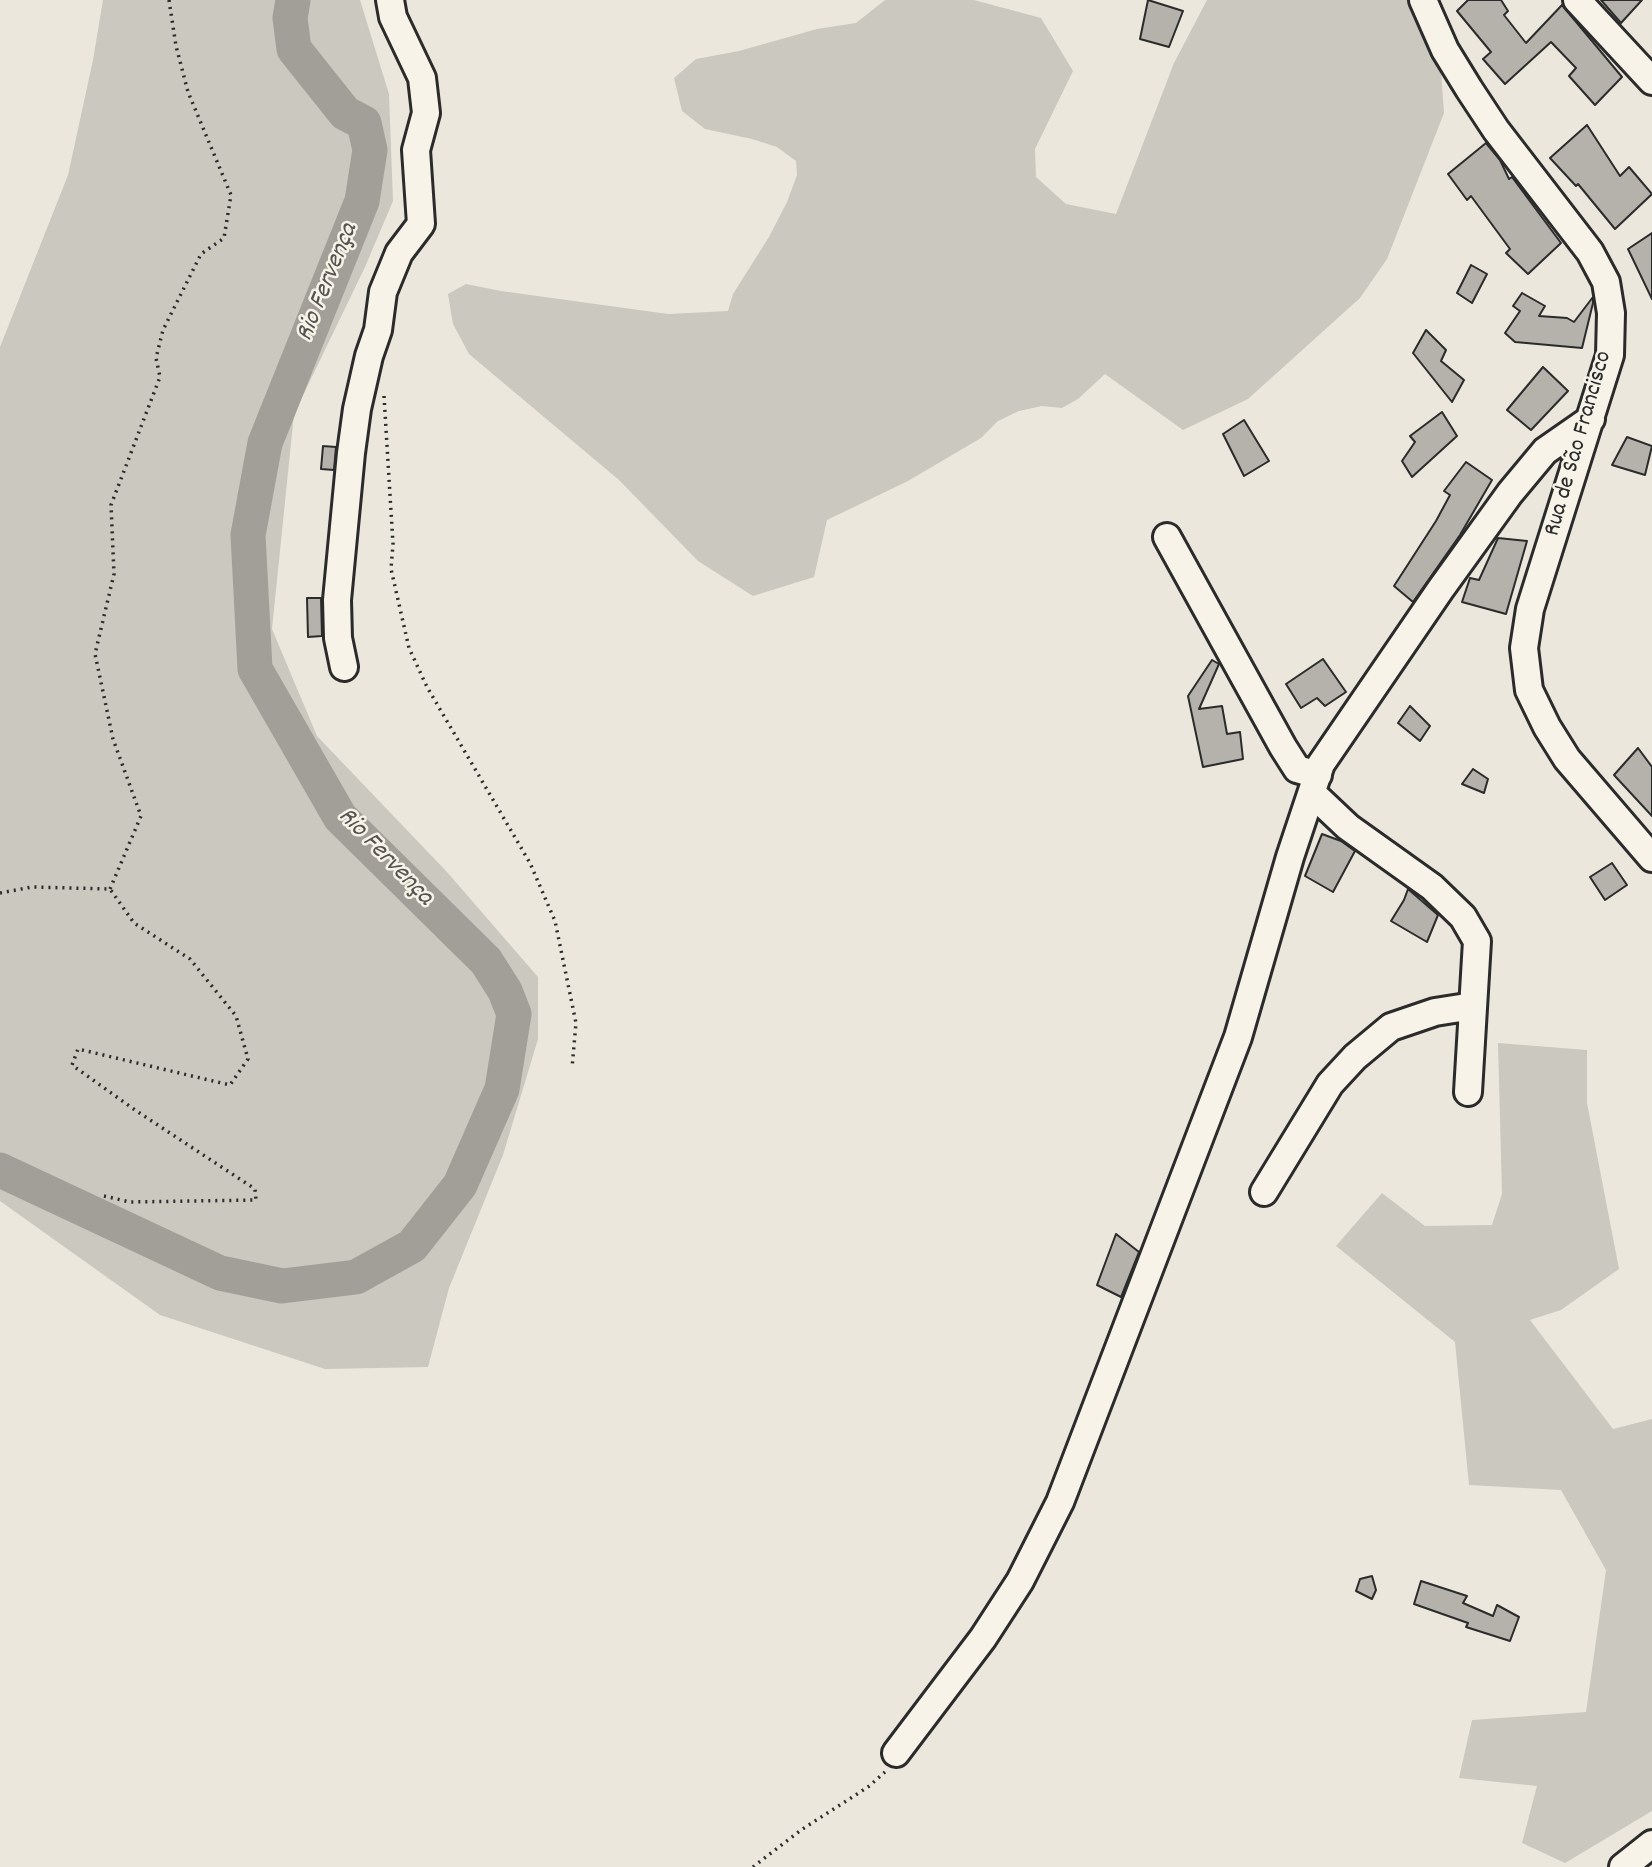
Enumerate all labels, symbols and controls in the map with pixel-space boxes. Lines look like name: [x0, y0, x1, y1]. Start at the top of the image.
water label: Rio Fervença: [291, 219, 367, 347]
street label: Rua de São Francisco: [1540, 348, 1620, 540]
water label: Rio Fervença: [330, 802, 438, 914]

